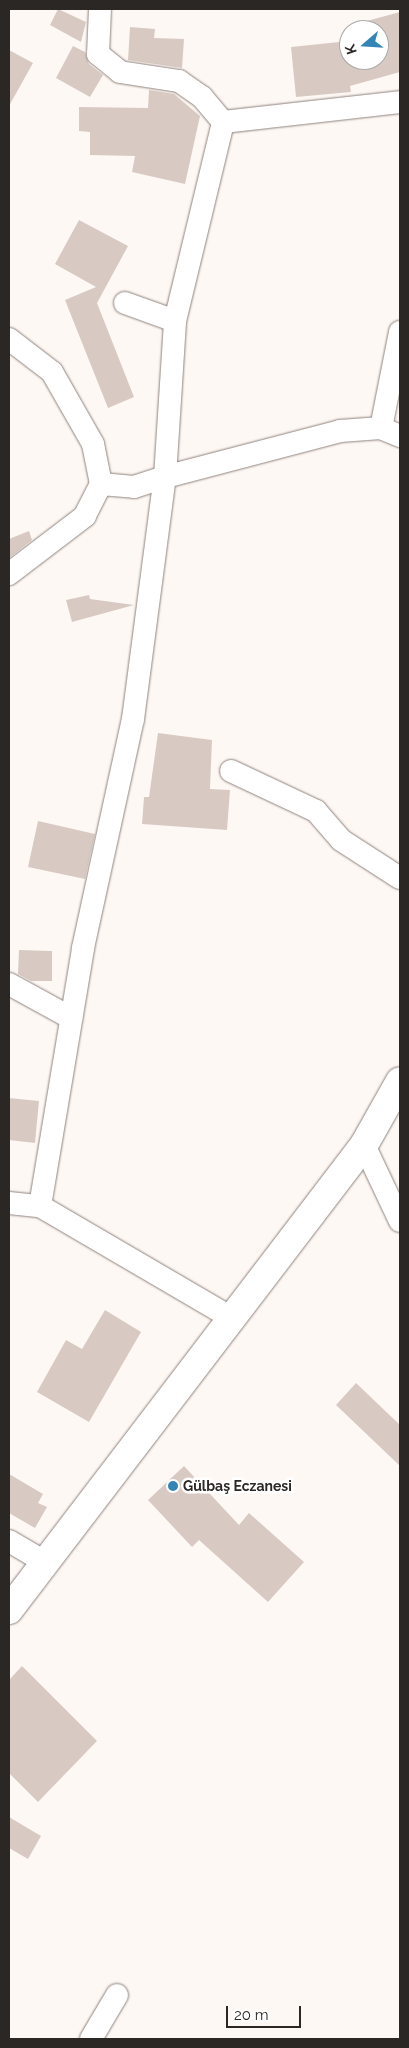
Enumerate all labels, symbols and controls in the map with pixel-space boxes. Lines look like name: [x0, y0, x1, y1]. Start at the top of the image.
north arrow: [339, 20, 389, 70]
text: K: [342, 43, 360, 57]
place label: Gülbaş Eczanesi: [183, 1478, 292, 1494]
marker: Gülbaş Eczanesi: [167, 1480, 179, 1492]
scale bar: [229, 1996, 304, 2028]
text: 20 m: [234, 2006, 269, 2024]

